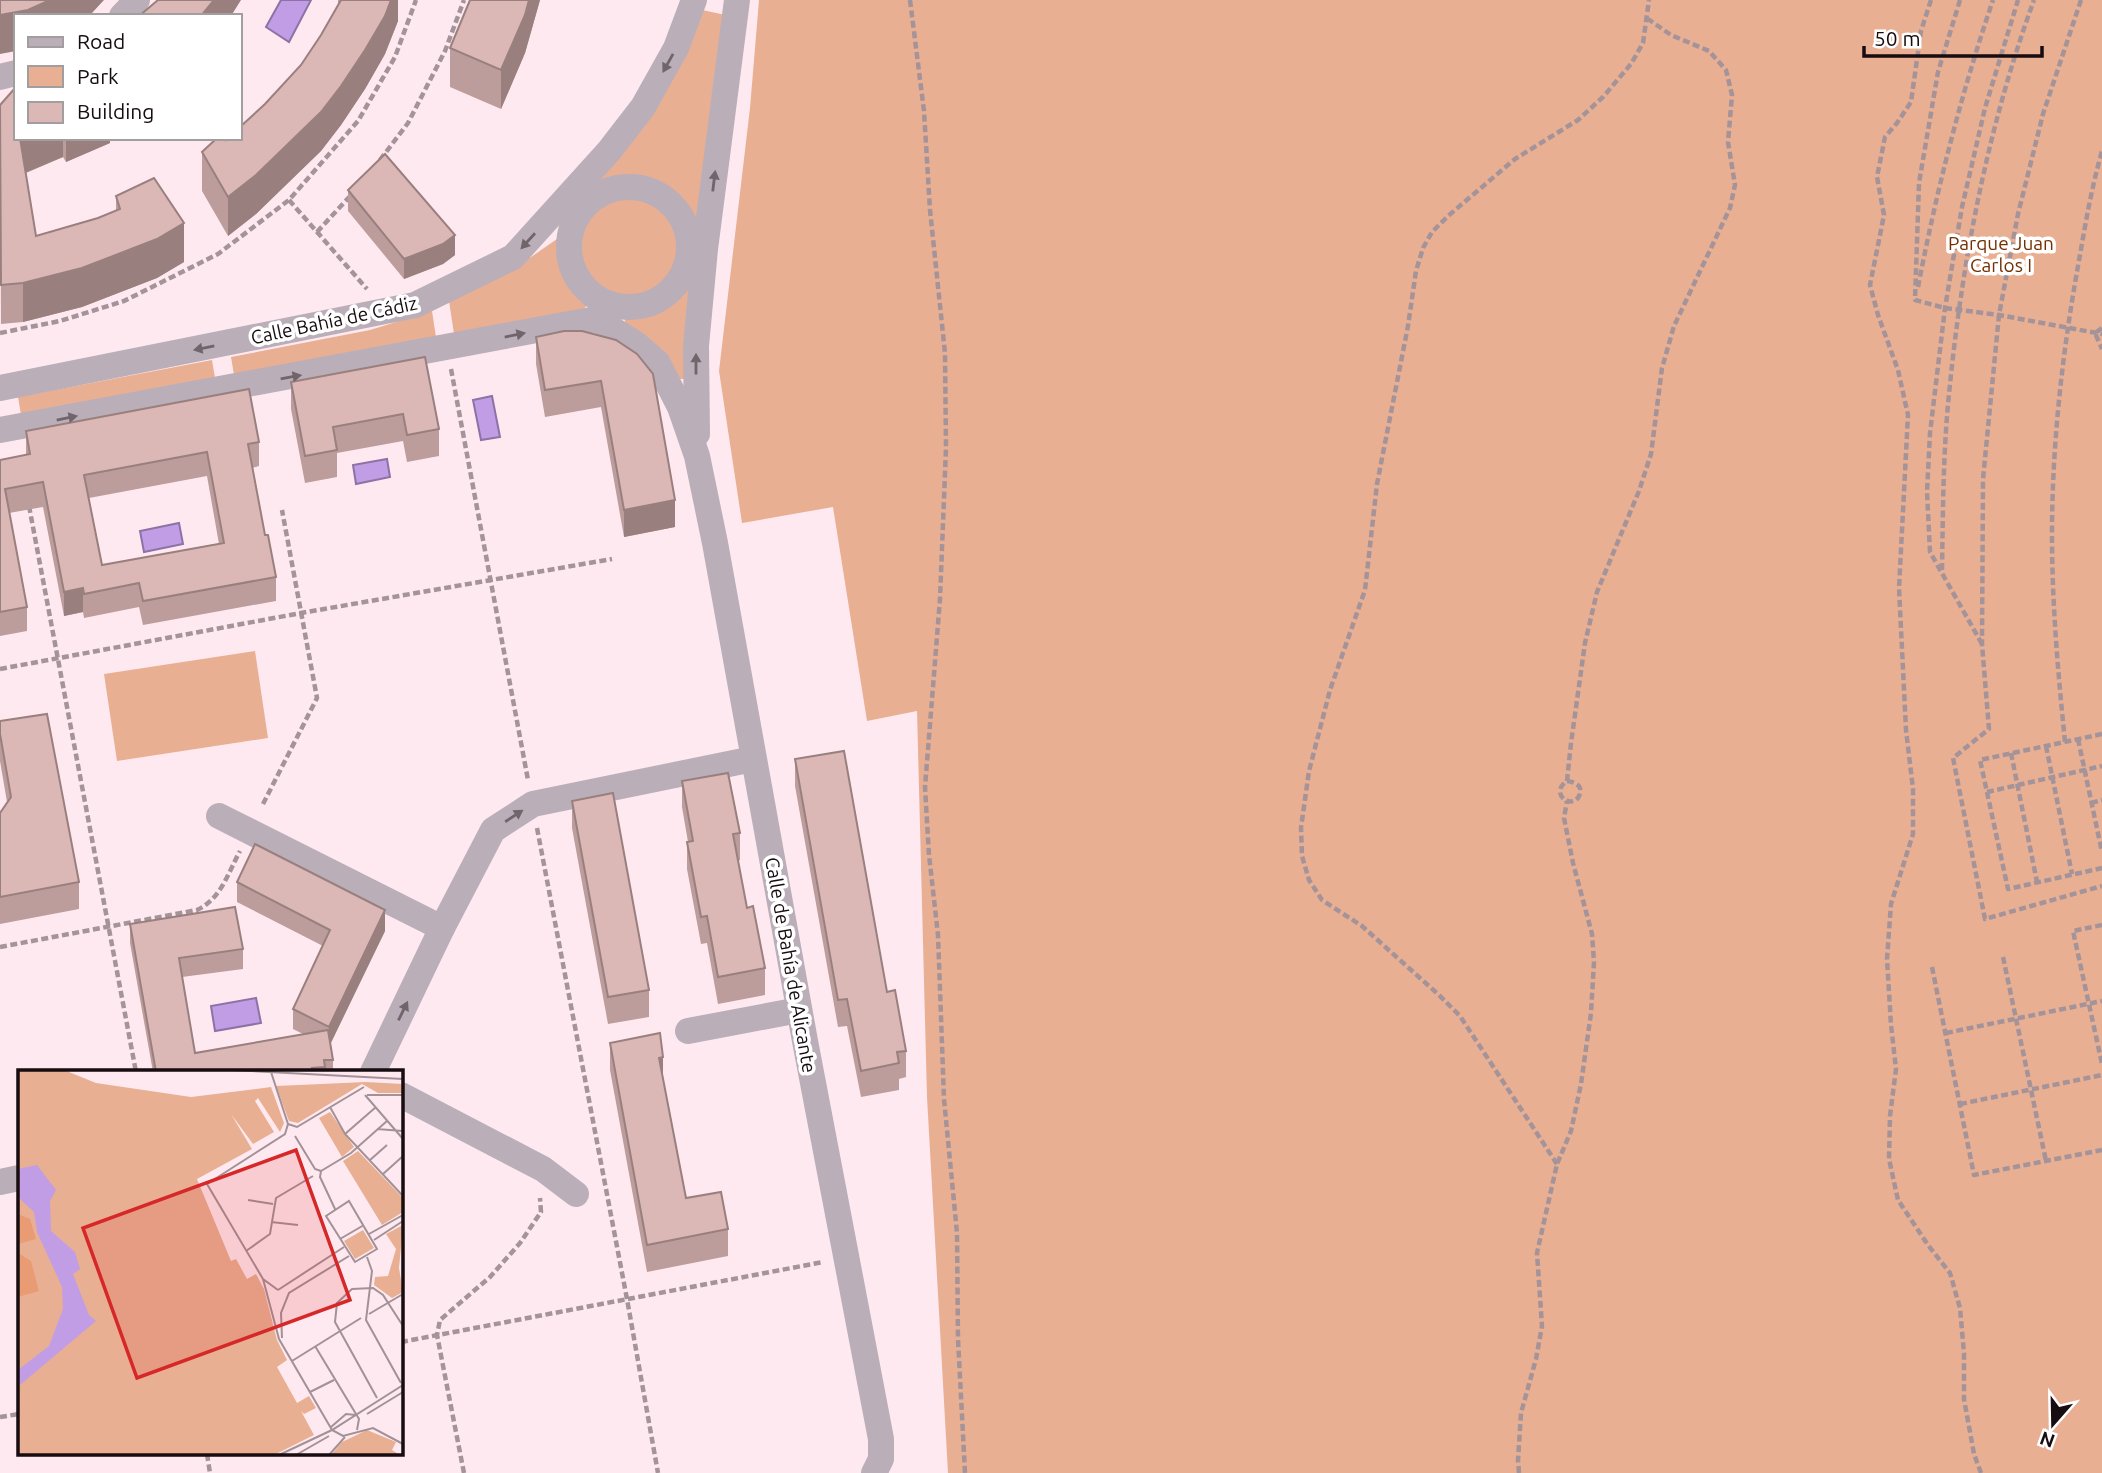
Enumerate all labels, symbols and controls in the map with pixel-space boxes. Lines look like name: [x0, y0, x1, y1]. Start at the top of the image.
legend: [14, 14, 242, 140]
scale bar: [1864, 14, 2042, 58]
text: 50 m: [1874, 26, 1921, 50]
text: Road: [77, 29, 125, 53]
one-way arrow: [662, 53, 674, 73]
text: Park: [77, 64, 119, 88]
text: Building: [77, 99, 154, 123]
one-way arrow: [708, 170, 719, 192]
one-way arrow: [520, 232, 536, 250]
park label: Parque Juan Carlos I: [1948, 232, 2054, 276]
street label: Calle Bahía de Cádiz: [249, 292, 419, 348]
one-way arrow: [504, 329, 526, 340]
one-way arrow: [193, 342, 215, 353]
one-way arrow: [690, 352, 702, 374]
one-way arrow: [280, 371, 302, 382]
one-way arrow: [56, 412, 78, 423]
one-way arrow: [505, 810, 524, 823]
street label: Calle de Bahía de Alicante: [761, 855, 821, 1075]
one-way arrow: [397, 1001, 408, 1021]
inset map: [18, 1070, 402, 1456]
north arrow: [2018, 1389, 2088, 1459]
text: N: [2037, 1427, 2058, 1453]

